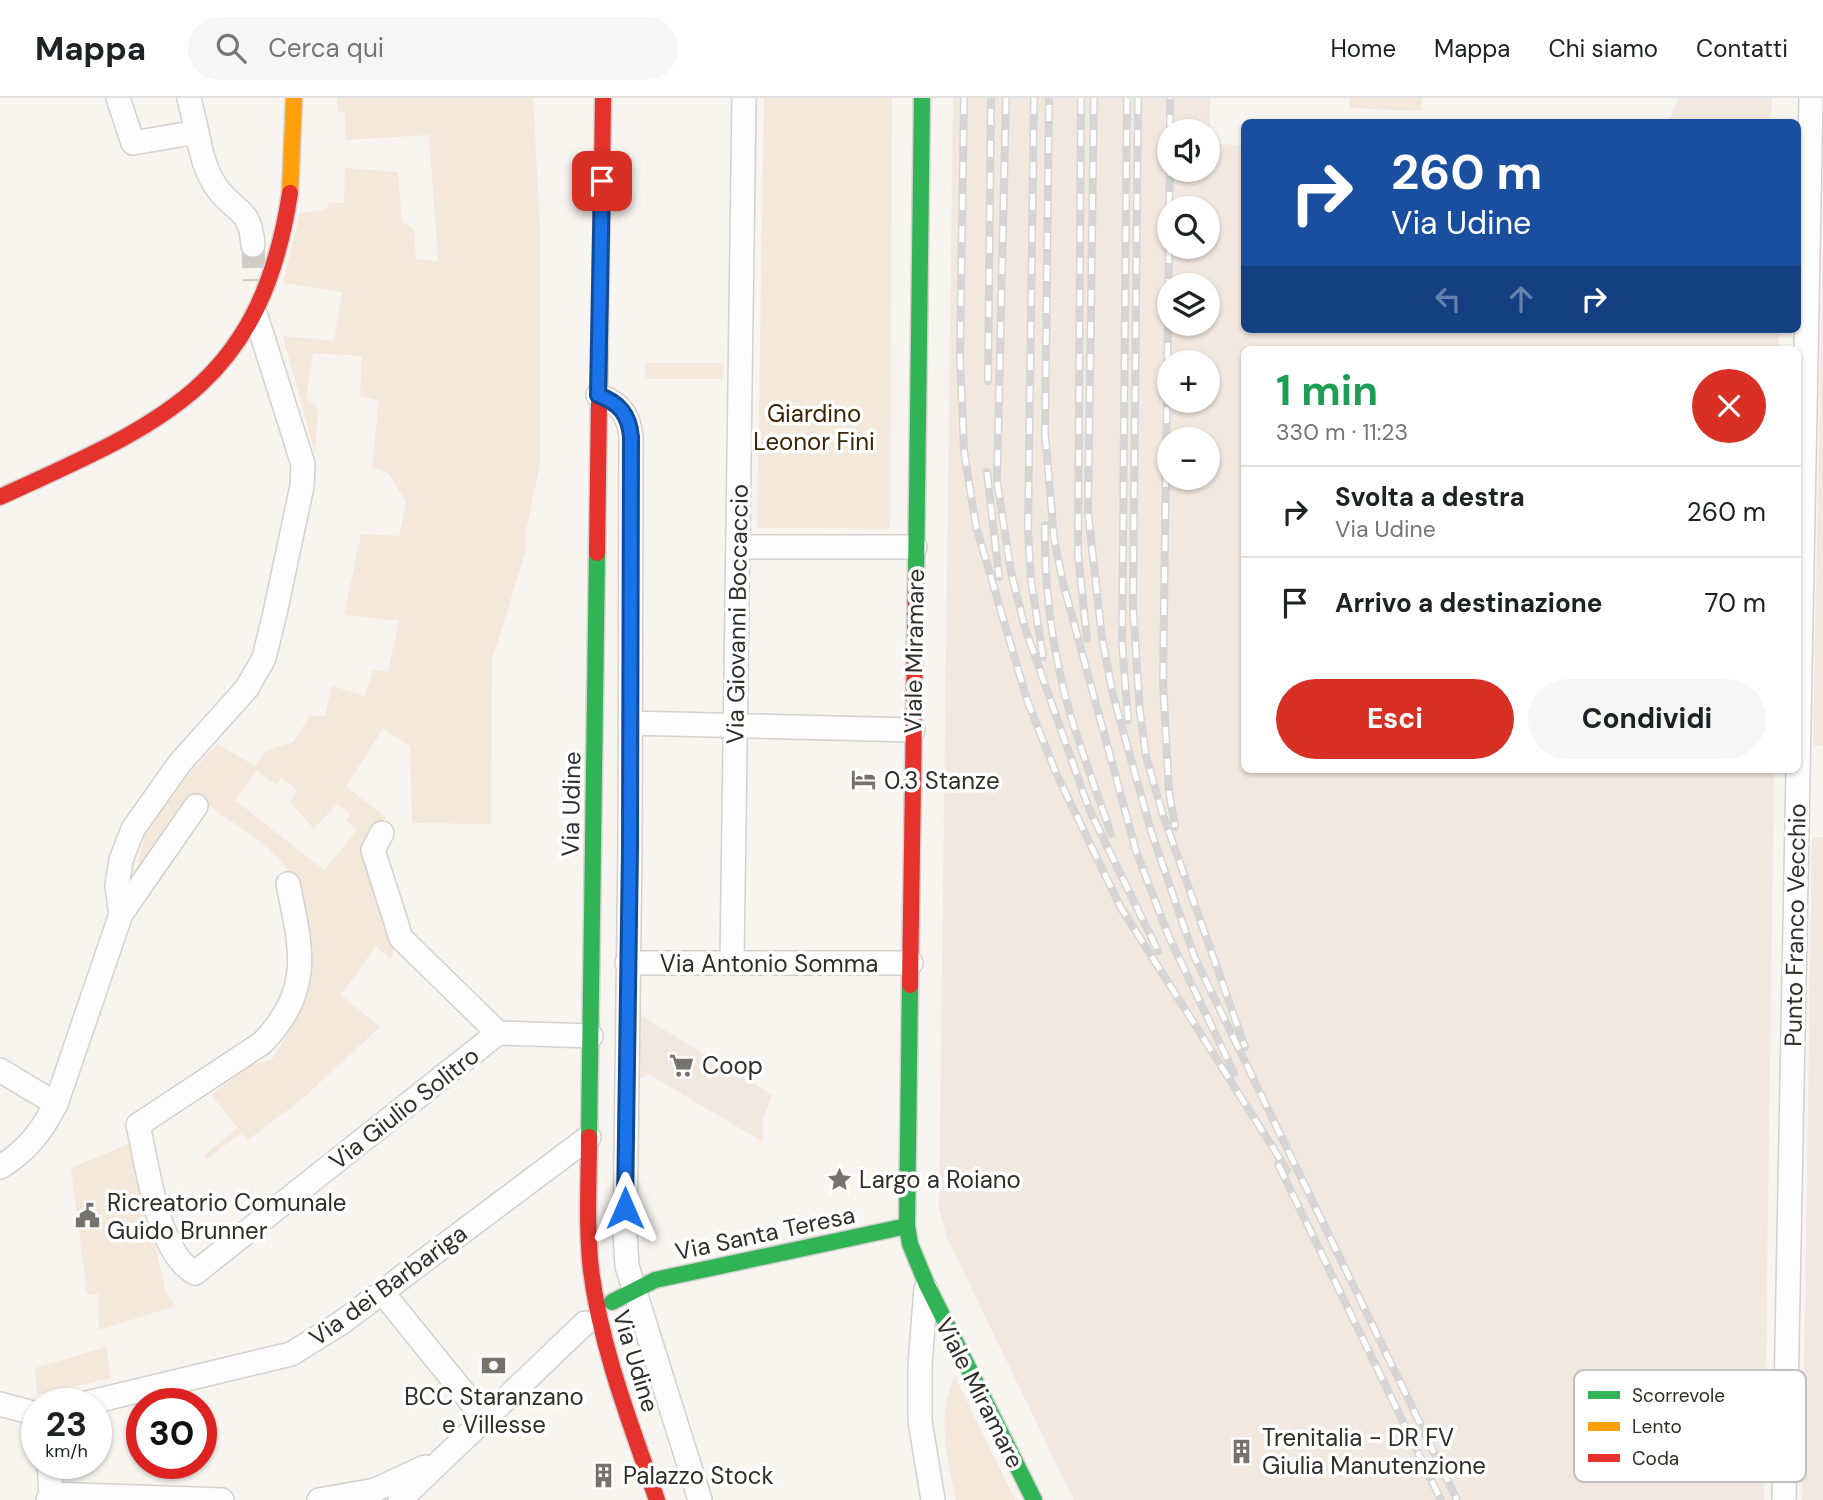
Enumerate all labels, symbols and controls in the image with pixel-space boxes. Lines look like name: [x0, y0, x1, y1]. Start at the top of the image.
search box: [188, 17, 678, 80]
text: Mappa: [35, 27, 146, 70]
icon: search: [212, 29, 250, 67]
text: Cerca qui: [268, 31, 384, 65]
text: Home: [1330, 33, 1396, 64]
text: Mappa: [1434, 33, 1510, 64]
text: Chi siamo: [1548, 33, 1658, 64]
text: Contatti: [1696, 33, 1788, 64]
map controls: [1157, 119, 1220, 490]
button: sound: [1157, 119, 1220, 182]
text: 260 m: [1391, 140, 1542, 204]
icon: right: [1276, 147, 1367, 238]
pin: [572, 151, 632, 211]
icon: arrive: [583, 162, 621, 200]
button: search: [1157, 196, 1220, 259]
text: Via Udine: [1391, 202, 1531, 244]
button: layers: [1157, 273, 1220, 336]
icon: left: [1429, 280, 1467, 318]
icon: ahead: [1502, 280, 1540, 318]
icon: right: [1575, 280, 1613, 318]
button: +: [1157, 350, 1220, 413]
text: 1 min: [1276, 363, 1378, 418]
button: close: [1692, 369, 1766, 443]
park label: Giardino Leonor Fini: [753, 398, 875, 457]
text: 330 m · 11:23: [1276, 417, 1408, 447]
button: −: [1157, 427, 1220, 490]
text: Svolta a destra: [1335, 480, 1525, 514]
street label: Via Giovanni Boccaccio: [719, 484, 755, 744]
icon: right: [1276, 493, 1314, 531]
text: 260 m: [1687, 495, 1766, 529]
text: Via Udine: [1335, 514, 1436, 544]
street label: Viale Miramare: [897, 568, 931, 734]
icon: arrive: [1276, 584, 1314, 622]
text: Arrivo a destinazione: [1335, 586, 1602, 620]
text: 70 m: [1705, 586, 1766, 620]
button: Esci: [1276, 679, 1514, 759]
button: Condividi: [1528, 679, 1766, 759]
street label: Via Udine: [555, 751, 587, 857]
place label: 0.3 Stanze: [884, 765, 1000, 796]
hotel icon: 0.3 Stanze: [850, 766, 878, 794]
street label: Punto Franco Vecchio: [1777, 803, 1813, 1047]
street label: Via Antonio Somma: [660, 948, 878, 979]
street label: Via Giulio Solitro: [323, 1040, 485, 1176]
place label: Coop: [702, 1050, 763, 1081]
supermarket icon: Coop: [668, 1051, 696, 1079]
place label: Largo a Roiano: [859, 1164, 1021, 1195]
place icon: Largo a Roiano: [825, 1165, 853, 1193]
position arrow: [588, 1171, 662, 1245]
place label: Ricreatorio Comunale Guido Brunner: [107, 1187, 346, 1246]
street label: Via Santa Teresa: [672, 1199, 858, 1267]
public building icon: Ricreatorio Comunale Guido Brunner: [73, 1202, 101, 1230]
street label: Via dei Barbariga: [303, 1217, 473, 1353]
street label: Via Udine: [606, 1306, 666, 1416]
street label: Viale Miramare: [929, 1313, 1031, 1473]
bank icon: BCC Staranzano e Villesse: [480, 1351, 508, 1379]
legend: [1574, 1370, 1806, 1482]
place label: BCC Staranzano e Villesse: [404, 1381, 584, 1440]
text: Scorrevole: [1632, 1383, 1725, 1408]
speed limit sign: 30: [126, 1388, 217, 1479]
text: 23: [46, 1401, 87, 1447]
text: Lento: [1632, 1414, 1682, 1439]
place label: Trenitalia - DR FV Giulia Manutenzione: [1262, 1422, 1486, 1481]
building icon: Trenitalia - DR FV Giulia Manutenzione: [1228, 1437, 1256, 1465]
text: km/h: [45, 1439, 88, 1463]
text: Coda: [1632, 1446, 1679, 1471]
place label: Palazzo Stock: [623, 1460, 773, 1491]
building icon: Palazzo Stock: [589, 1461, 617, 1489]

